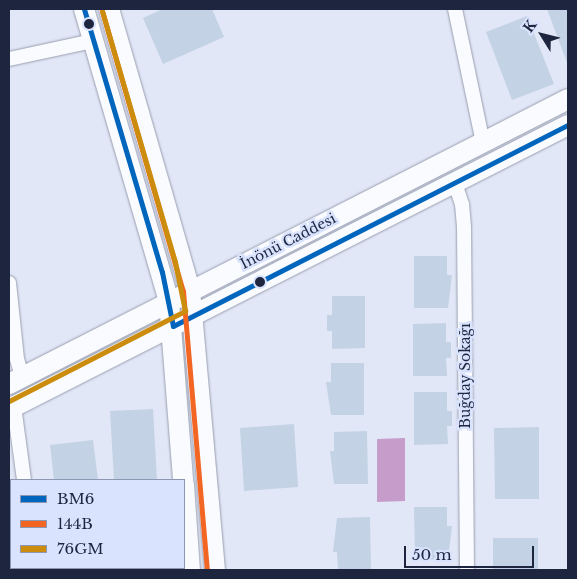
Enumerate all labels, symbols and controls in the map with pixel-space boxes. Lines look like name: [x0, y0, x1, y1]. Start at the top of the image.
north arrow: [517, 10, 567, 60]
text: K: [519, 16, 541, 36]
unlabelled marker: [84, 19, 94, 29]
street label: İnönü Caddesi: [238, 210, 338, 272]
unlabelled marker: [255, 277, 265, 287]
street label: Buğday Sokağı: [457, 323, 473, 429]
legend: [10, 479, 185, 569]
text: BM6: [57, 489, 94, 508]
text: 144B: [57, 514, 93, 533]
scale bar: [407, 536, 537, 568]
text: 76GM: [57, 539, 104, 558]
text: 50 m: [412, 545, 452, 564]

